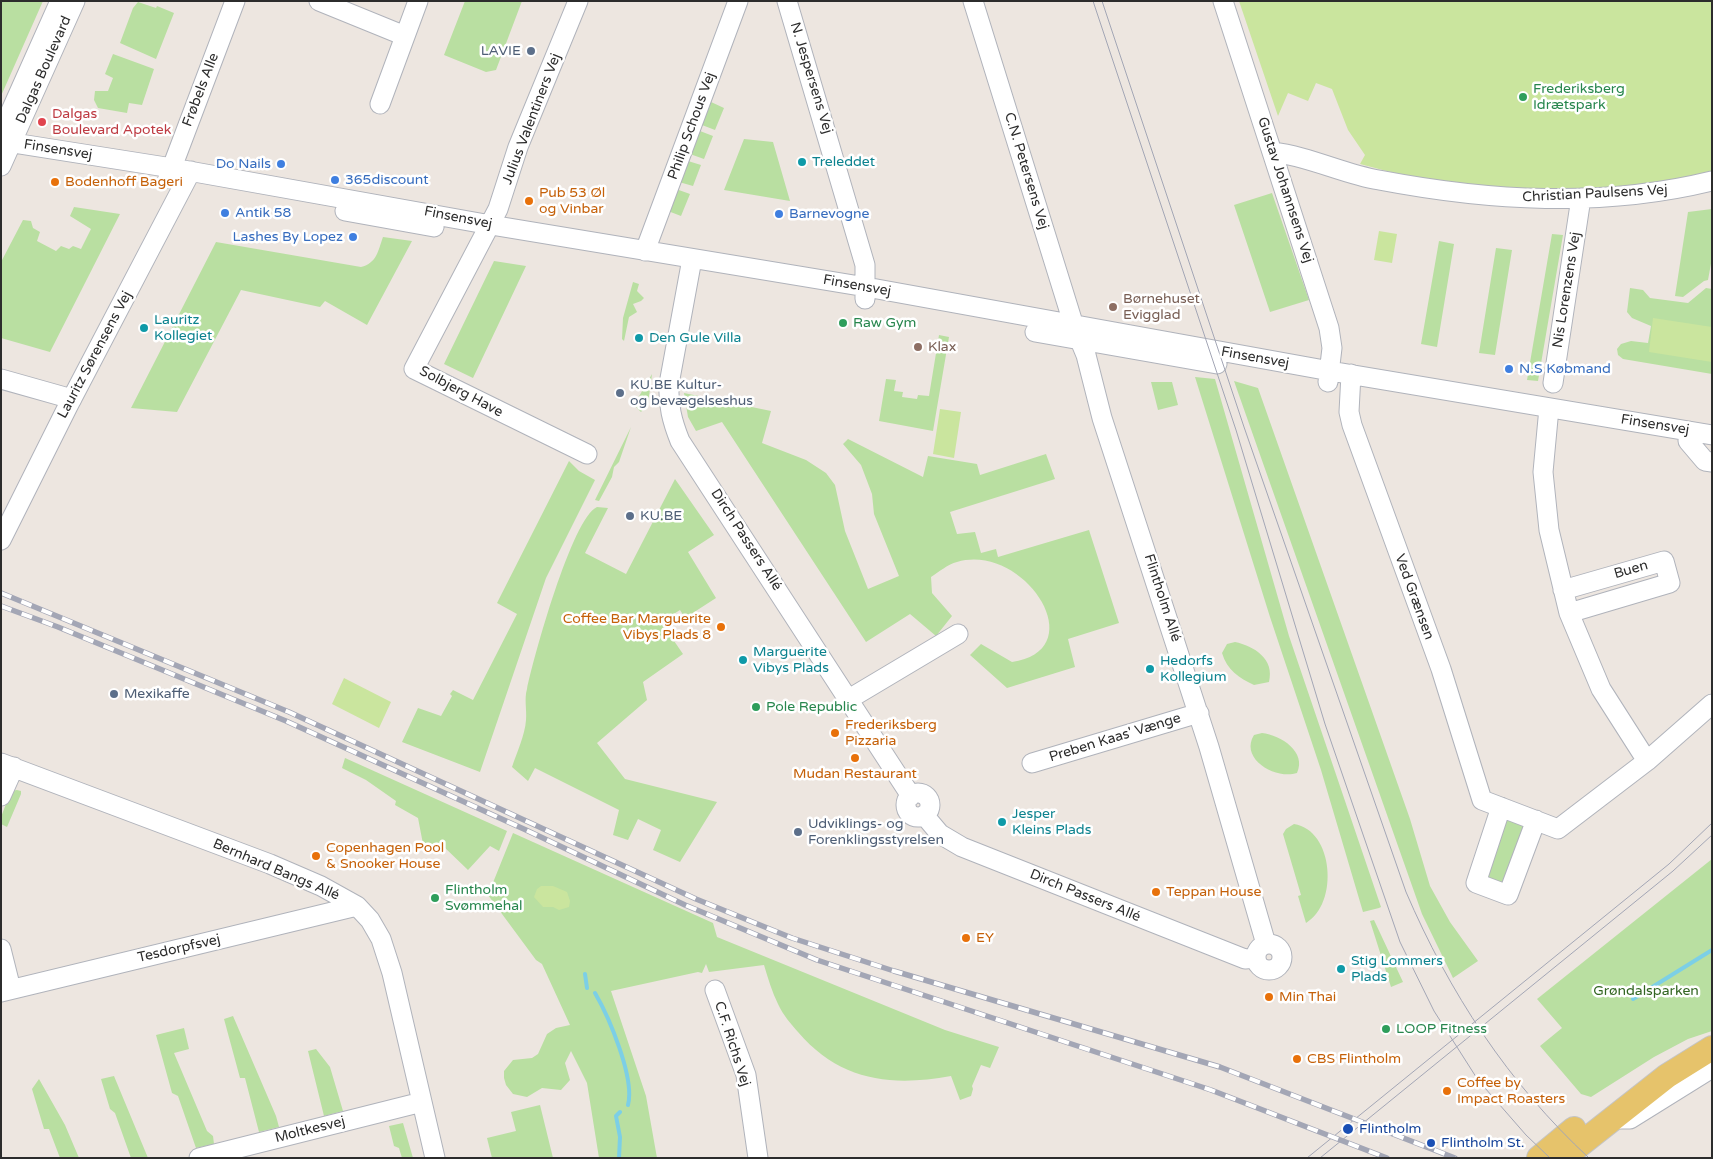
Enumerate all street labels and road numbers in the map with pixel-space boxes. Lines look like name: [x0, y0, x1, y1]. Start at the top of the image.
street label: Dalgas Boulevard: [13, 14, 75, 126]
street label: N. Jespersens Vej: [786, 20, 836, 136]
street label: Frøbels Alle: [179, 51, 223, 129]
street label: Julius Valentiners Vej: [499, 51, 565, 187]
street label: Philip Schous Vej: [665, 70, 719, 182]
street label: C.N. Petersens Vej: [1000, 110, 1052, 232]
street label: Gustav Johannsens Vej: [1253, 115, 1317, 265]
street label: Finsensvej: [23, 136, 93, 164]
street label: Christian Paulsens Vej: [1522, 182, 1668, 206]
street label: Finsensvej: [423, 203, 493, 233]
street label: Nis Lorenzens Vej: [1550, 231, 1584, 349]
street label: Finsensvej: [822, 272, 892, 300]
street label: Lauritz Sørensens Vej: [54, 288, 136, 422]
street label: Finsensvej: [1220, 344, 1290, 372]
street label: Solbjerg Have: [416, 363, 506, 421]
street label: Finsensvej: [1620, 411, 1690, 439]
street label: Dirch Passers Allé: [707, 486, 785, 594]
street label: Flintholm Allé: [1140, 552, 1184, 644]
street label: Ved Grænsen: [1391, 552, 1437, 642]
street label: Buen: [1612, 557, 1650, 583]
street label: Preben Kaas' Vænge: [1047, 710, 1183, 766]
street label: Bernhard Bangs Allé: [210, 836, 342, 904]
street label: Dirch Passers Allé: [1027, 866, 1143, 926]
street label: Tesdorpfsvej: [136, 931, 222, 967]
street label: C.F. Richs Vej: [710, 999, 754, 1089]
street label: Moltkesvej: [273, 1113, 347, 1147]

